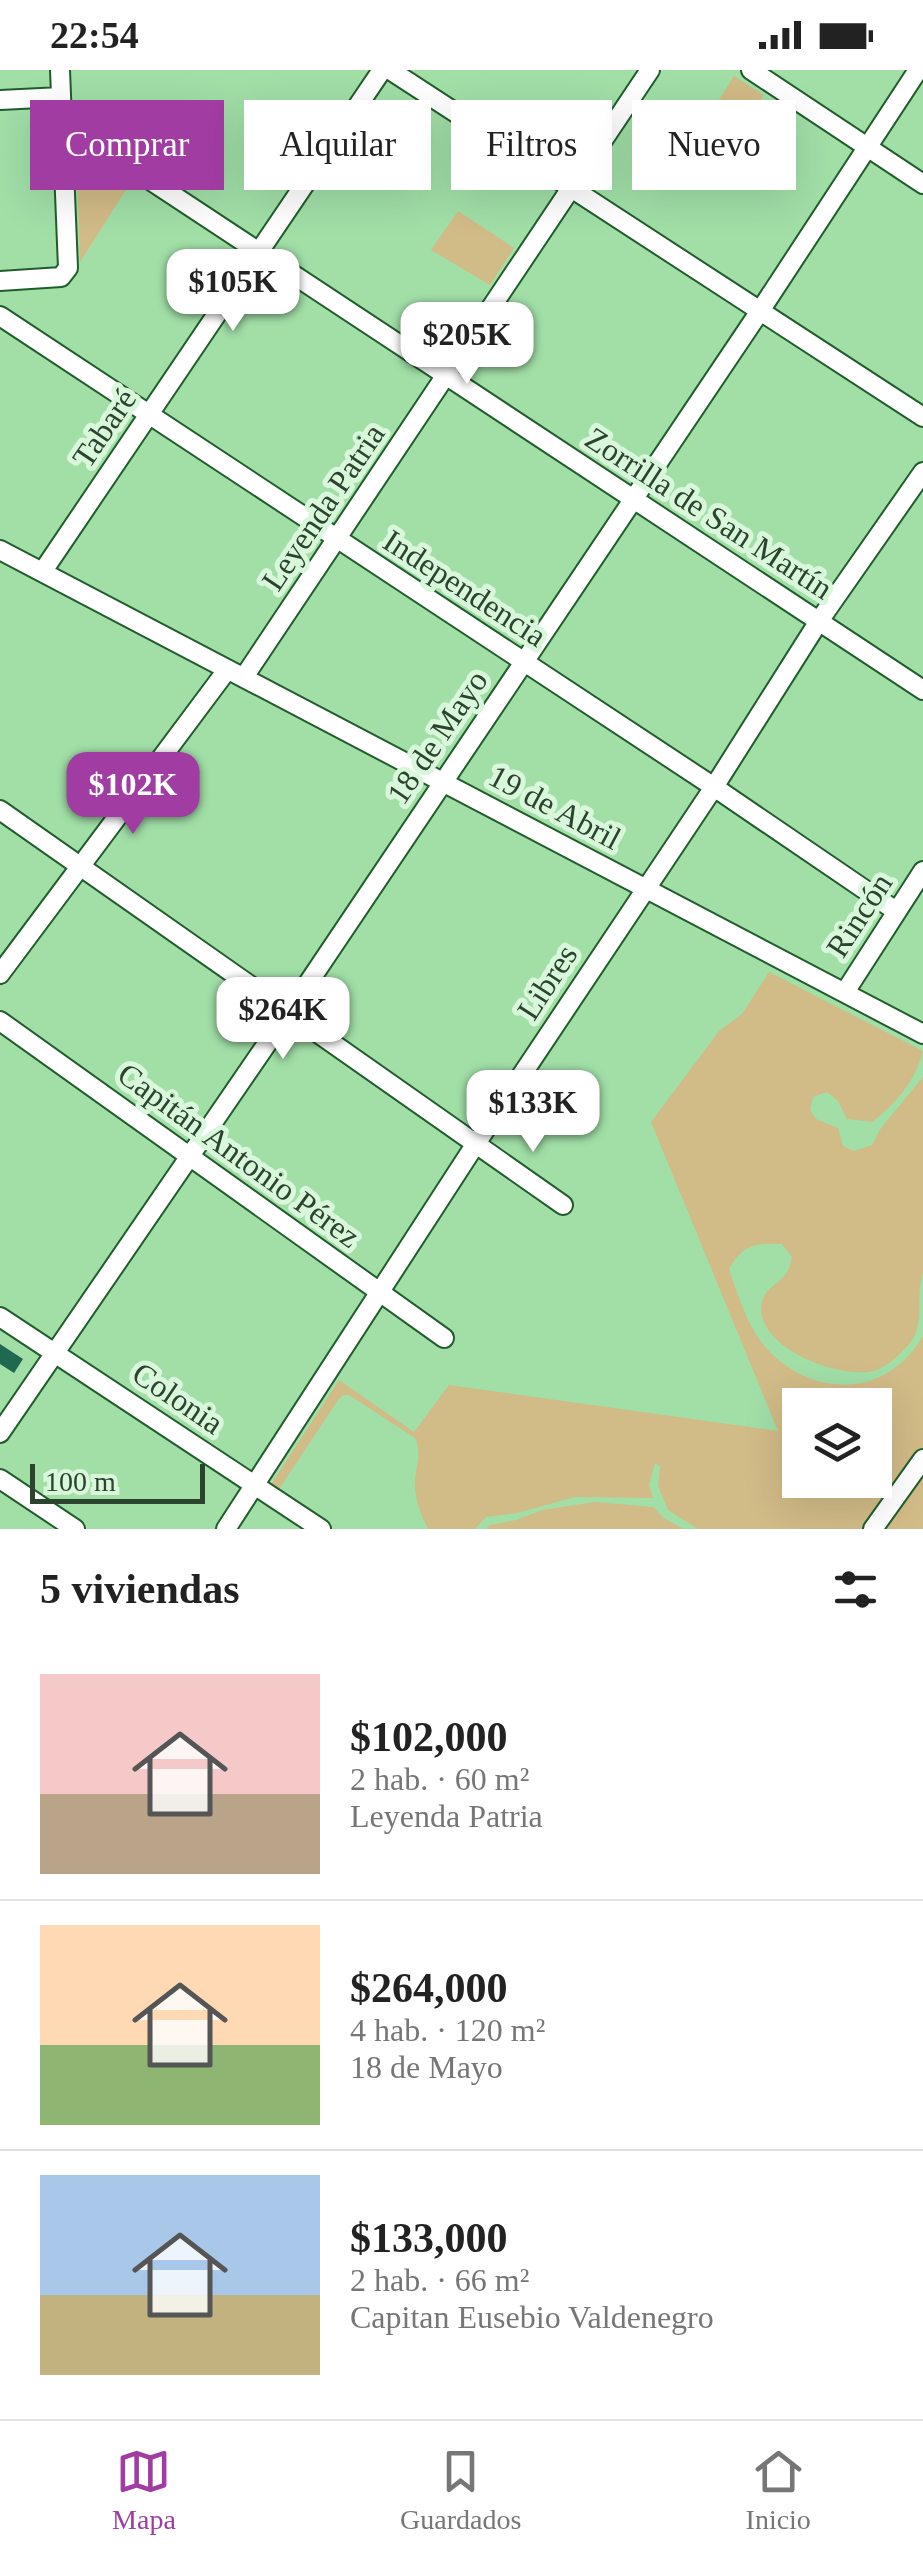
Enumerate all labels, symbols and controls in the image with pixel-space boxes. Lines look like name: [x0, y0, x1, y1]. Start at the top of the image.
text: 22:54: [50, 14, 139, 56]
chip: Comprar: [30, 100, 224, 190]
chip: Alquilar: [244, 100, 431, 190]
chip: Filtros: [451, 100, 612, 190]
chip: Nuevo: [632, 100, 796, 190]
pin: $105K: [163, 249, 303, 334]
text: $105K: [189, 263, 277, 299]
pin: $205K: [397, 302, 537, 387]
text: $205K: [423, 316, 511, 352]
street label: Tabaré: [65, 382, 143, 474]
street label: Leyenda Patria: [254, 417, 392, 597]
street label: Zorrilla de San Martín: [579, 420, 839, 606]
street label: Independencia: [377, 522, 553, 654]
street label: 18 de Mayo: [379, 664, 495, 810]
pin: $102K: [63, 752, 203, 837]
street label: 19 de Abril: [483, 757, 627, 857]
text: $102K: [89, 766, 177, 802]
street label: Rincón: [819, 866, 899, 964]
street label: Libres: [510, 938, 584, 1026]
pin: $264K: [213, 977, 353, 1062]
text: $264K: [239, 991, 327, 1027]
street label: Capitán Antonio Pérez: [111, 1055, 367, 1255]
pin: $133K: [463, 1070, 603, 1155]
text: $133K: [489, 1084, 577, 1120]
street label: Colonia: [126, 1355, 230, 1441]
map controls: [782, 1388, 892, 1498]
button: layers: [782, 1388, 892, 1498]
scale bar: [30, 1459, 205, 1504]
text: 100 m: [45, 1466, 116, 1497]
icon: filters: [828, 1562, 883, 1617]
text: 5 viviendas: [40, 1566, 240, 1612]
icon: home: [120, 1714, 240, 1834]
text: $102,000: [350, 1714, 508, 1760]
text: 2 hab. · 60 m²: [350, 1761, 529, 1797]
text: Leyenda Patria: [350, 1798, 543, 1834]
icon: home: [120, 1965, 240, 2085]
text: $264,000: [350, 1965, 508, 2011]
text: 4 hab. · 120 m²: [350, 2012, 545, 2048]
text: 18 de Mayo: [350, 2049, 503, 2085]
icon: home: [120, 2215, 240, 2335]
text: $133,000: [350, 2215, 508, 2261]
text: 2 hab. · 66 m²: [350, 2262, 529, 2298]
text: Capitan Eusebio Valdenegro: [350, 2299, 714, 2335]
tab: Mapa: [112, 2444, 176, 2536]
tab: Guardados: [400, 2444, 521, 2536]
tab: Inicio: [746, 2444, 811, 2536]

